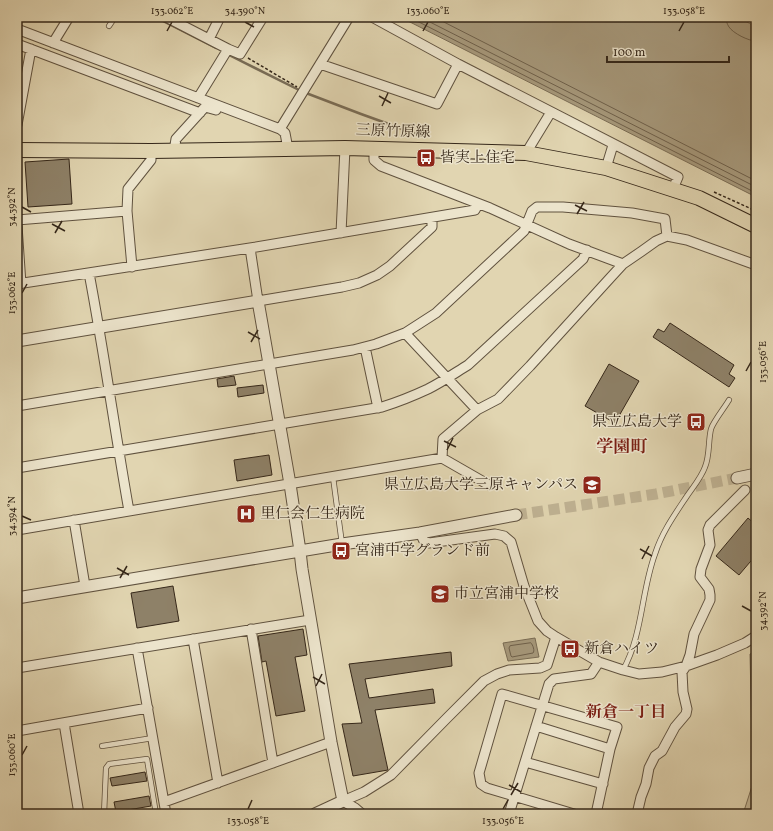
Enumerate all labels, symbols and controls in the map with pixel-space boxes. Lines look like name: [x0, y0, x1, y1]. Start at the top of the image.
text: 133.062°E: [151, 4, 193, 18]
text: 34.390°N: [225, 4, 266, 18]
text: 133.060°E: [406, 4, 450, 18]
text: 133.058°E: [663, 4, 705, 18]
scale bar: [607, 38, 729, 64]
text: 100 m: [613, 45, 646, 61]
street label: 三原竹原線: [355, 120, 431, 144]
bus stop icon: 皆実上住宅: [415, 147, 437, 169]
place label: 皆実上住宅: [440, 148, 515, 169]
text: 34.392°N: [5, 187, 19, 227]
text: 133.062°E: [5, 272, 19, 314]
text: 133.056°E: [756, 341, 770, 383]
bus stop icon: 県立広島大学: [685, 411, 707, 433]
place label: 県立広島大学: [592, 412, 682, 433]
district label: 学園町: [597, 436, 648, 459]
school or university icon: 県立広島大学三原キャンパス: [581, 474, 603, 496]
place label: 県立広島大学三原キャンパス: [384, 475, 578, 496]
text: 34.394°N: [5, 496, 19, 536]
hospital icon: 里仁会仁生病院: [235, 503, 257, 525]
place label: 里仁会仁生病院: [260, 504, 365, 525]
bus stop icon: 宮浦中学グランド前: [330, 540, 352, 562]
place label: 宮浦中学グランド前: [355, 541, 490, 562]
school or university icon: 市立宮浦中学校: [429, 583, 451, 605]
place label: 市立宮浦中学校: [454, 584, 559, 605]
text: 34.392°N: [756, 591, 770, 631]
bus stop icon: 新倉ハイツ: [559, 638, 581, 660]
place label: 新倉ハイツ: [584, 639, 659, 660]
district label: 新倉一丁目: [585, 702, 666, 724]
text: 133.060°E: [5, 733, 19, 777]
text: 133.058°E: [227, 814, 269, 828]
text: 133.056°E: [482, 814, 524, 828]

